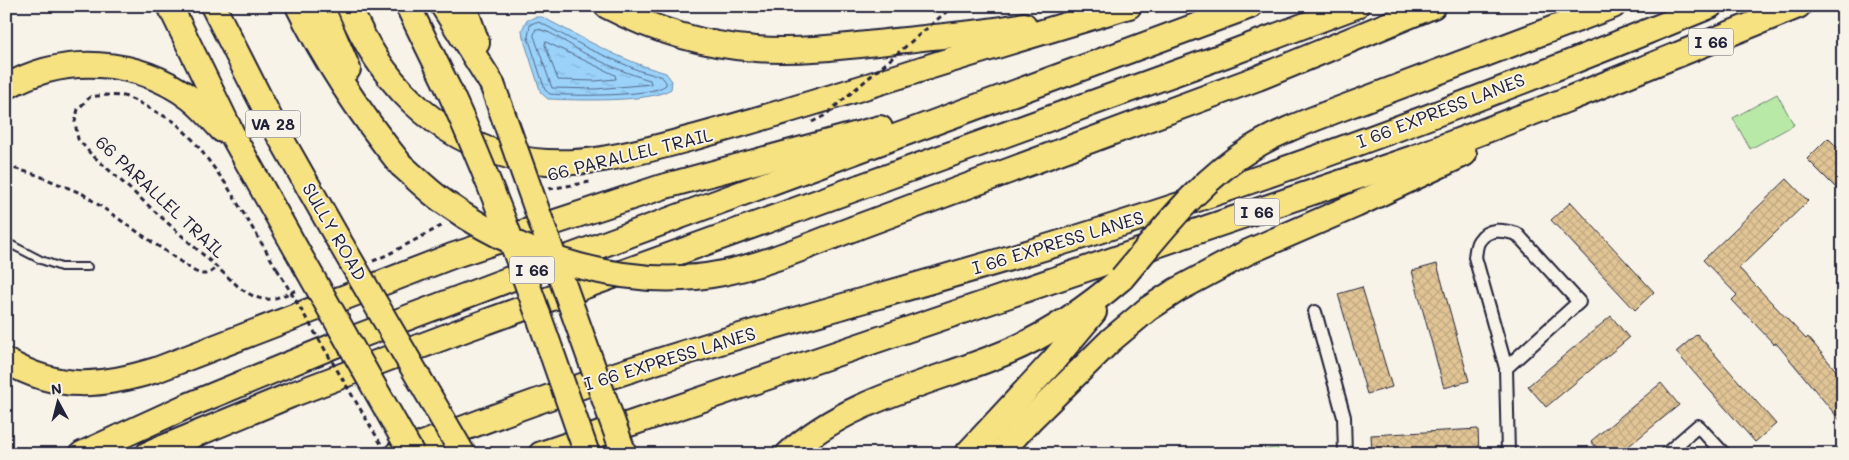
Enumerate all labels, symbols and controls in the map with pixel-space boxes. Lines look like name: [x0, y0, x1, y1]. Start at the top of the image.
road number: I 66: [1688, 28, 1734, 56]
street label: I 66 EXPRESS LANES: [1353, 67, 1528, 153]
road number: VA 28: [246, 110, 300, 138]
street label: 66 PARALLEL TRAIL: [545, 122, 715, 186]
street label: 66 PARALLEL TRAIL: [91, 130, 231, 263]
street label: SULLY ROAD: [297, 178, 373, 285]
road number: I 66: [1234, 198, 1280, 226]
street label: I 66 EXPRESS LANES: [969, 205, 1146, 280]
road number: I 66: [510, 256, 554, 284]
street label: I 66 EXPRESS LANES: [581, 321, 758, 396]
north arrow: [32, 378, 82, 428]
text: N: [50, 379, 63, 399]

